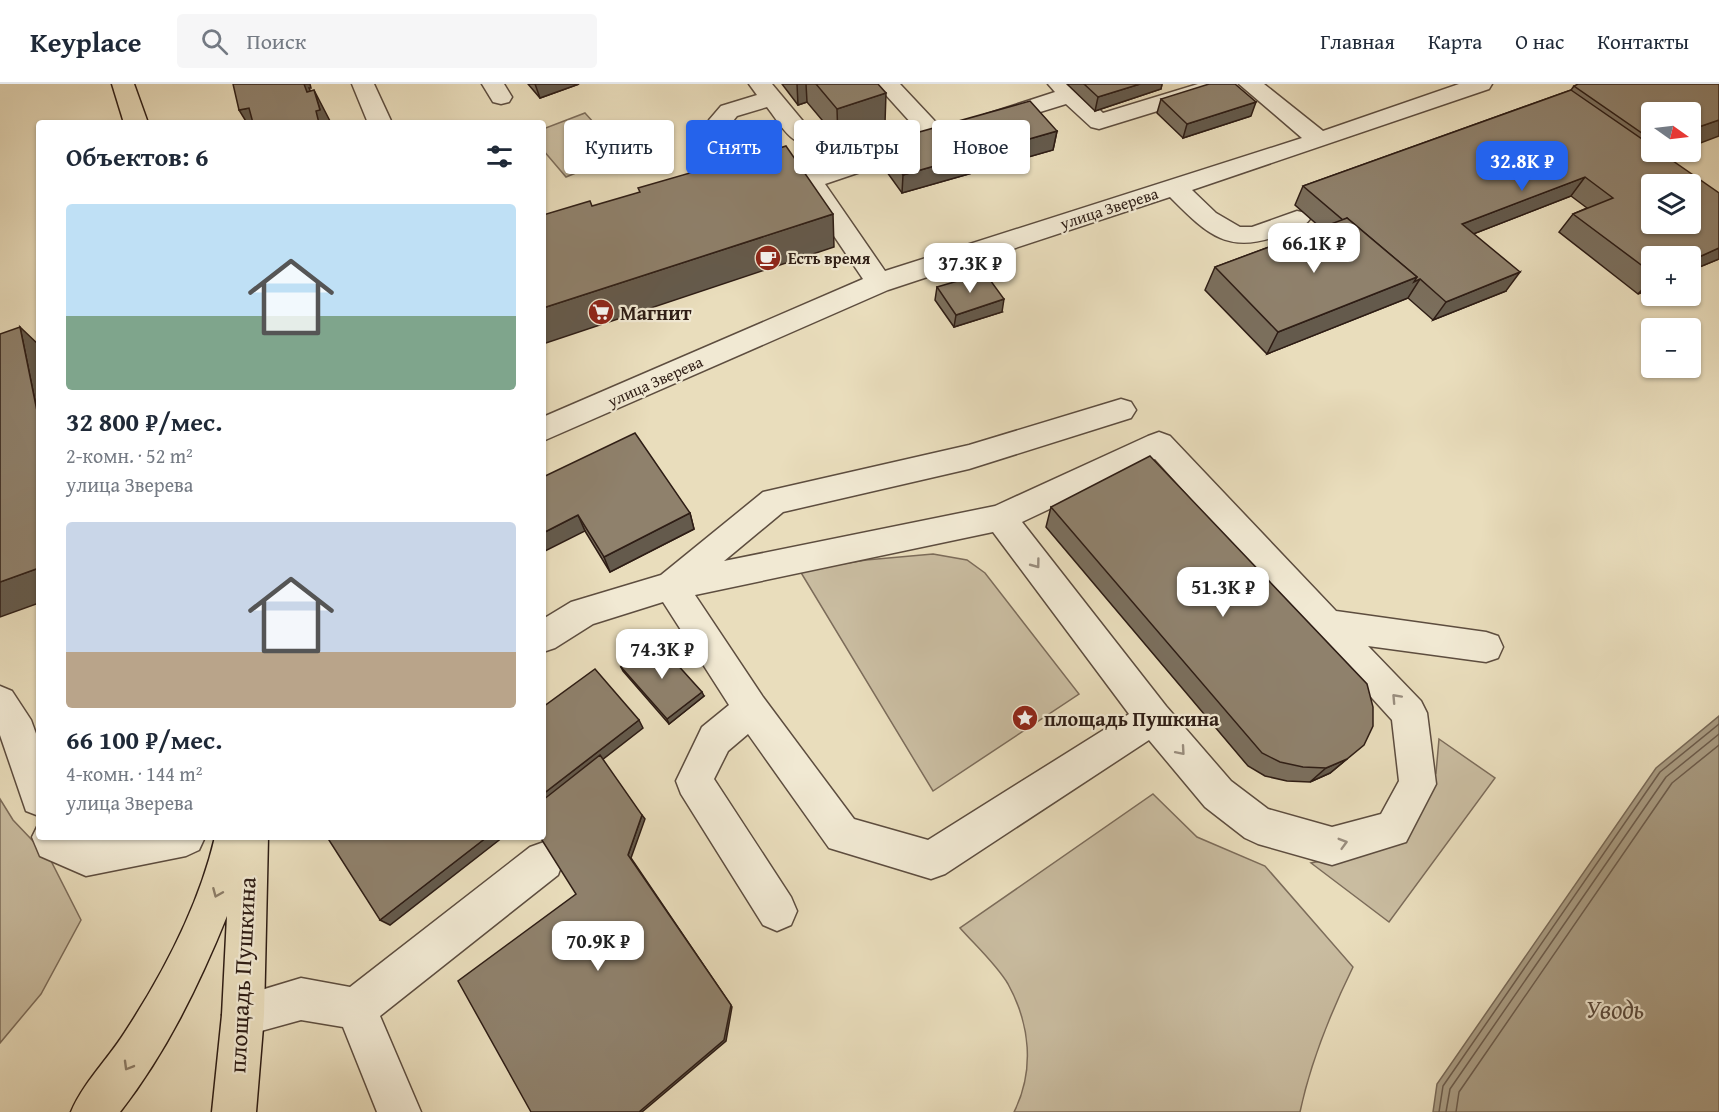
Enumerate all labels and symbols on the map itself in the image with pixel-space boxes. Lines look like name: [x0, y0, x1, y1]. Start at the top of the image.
north arrow: [1641, 102, 1701, 162]
pin: 32.8K ₽: [1467, 141, 1577, 192]
street label: улица Зверева: [1056, 181, 1162, 235]
pin: 66.1K ₽: [1259, 223, 1369, 274]
cafe icon: Есть время: [753, 243, 783, 273]
pin: 37.3K ₽: [915, 243, 1025, 294]
place label: Есть время: [788, 246, 871, 270]
supermarket icon: Магнит: [586, 297, 616, 327]
place label: Магнит: [620, 298, 692, 327]
street label: улица Зверева: [603, 349, 707, 413]
one-way arrow: [1028, 557, 1039, 568]
pin: 51.3K ₽: [1168, 567, 1278, 618]
pin: 74.3K ₽: [607, 629, 717, 680]
one-way arrow: [1392, 695, 1403, 705]
place icon: площадь Пушкина: [1010, 703, 1040, 733]
place label: площадь Пушкина: [1044, 704, 1220, 733]
one-way arrow: [1174, 744, 1185, 755]
one-way arrow: [1338, 838, 1348, 851]
street label: площадь Пушкина: [219, 875, 265, 1074]
one-way arrow: [212, 886, 224, 897]
pin: 70.9K ₽: [543, 921, 653, 972]
water label: Уводь: [1586, 989, 1644, 1028]
one-way arrow: [124, 1060, 135, 1070]

